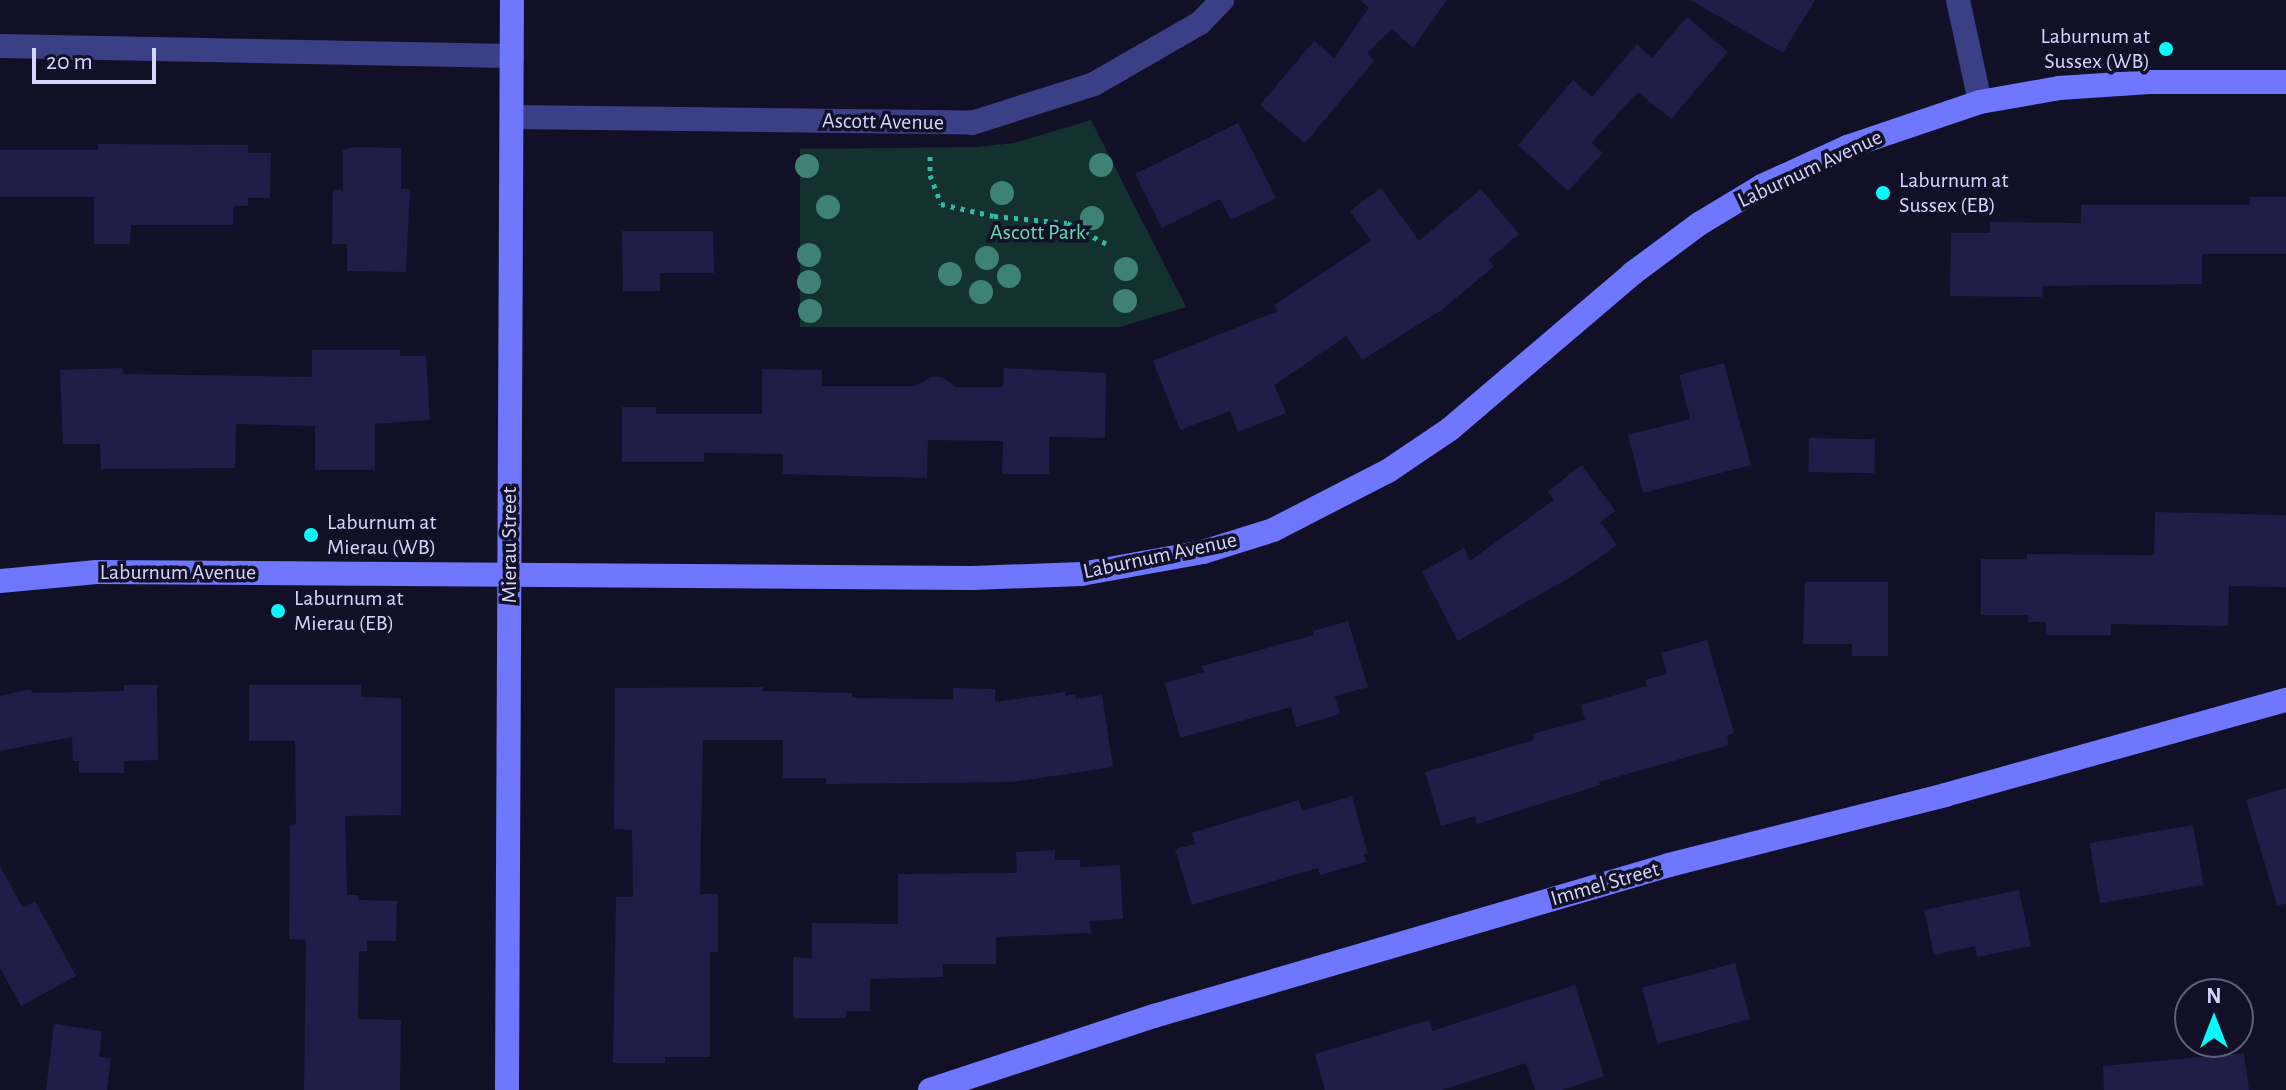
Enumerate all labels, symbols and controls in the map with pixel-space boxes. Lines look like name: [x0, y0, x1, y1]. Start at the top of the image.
place label: Laburnum at Sussex (WB): [2041, 23, 2150, 74]
scale bar: [36, 32, 160, 82]
marker: Laburnum at Sussex (WB): [2157, 40, 2175, 58]
text: 20 m: [46, 50, 93, 74]
street label: Ascott Avenue: [822, 108, 944, 136]
street label: Laburnum Avenue: [1734, 124, 1886, 214]
place label: Laburnum at Sussex (EB): [1899, 167, 2008, 218]
marker: Laburnum at Sussex (EB): [1874, 184, 1892, 202]
park label: Ascott Park: [990, 220, 1086, 246]
street label: Mierau Street: [497, 487, 523, 603]
place label: Laburnum at Mierau (WB): [327, 509, 436, 560]
marker: Laburnum at Mierau (WB): [302, 526, 320, 544]
street label: Laburnum Avenue: [1081, 527, 1239, 585]
street label: Laburnum Avenue: [100, 560, 256, 586]
place label: Laburnum at Mierau (EB): [294, 585, 403, 636]
marker: Laburnum at Mierau (EB): [269, 602, 287, 620]
street label: Immel Street: [1548, 856, 1662, 912]
north arrow: [2174, 978, 2254, 1058]
text: N: [2206, 985, 2222, 1007]

